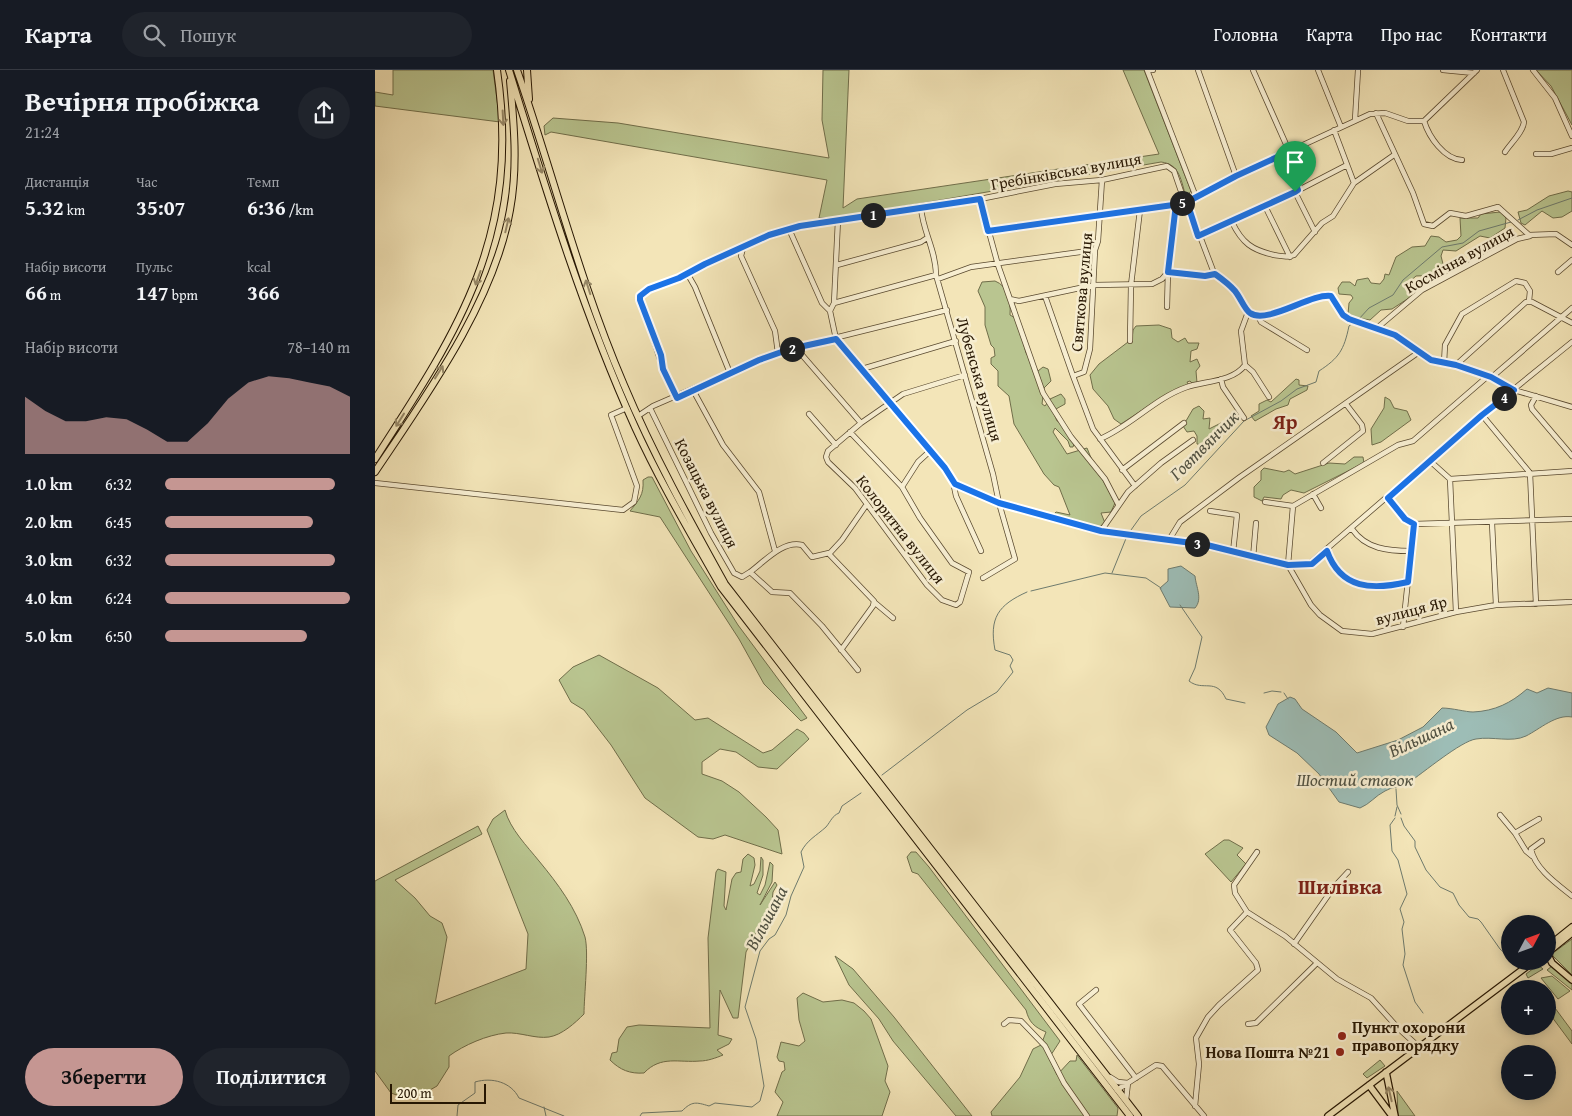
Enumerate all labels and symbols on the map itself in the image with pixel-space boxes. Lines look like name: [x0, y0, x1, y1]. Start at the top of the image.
one-way arrow: [499, 110, 508, 126]
pin: [1274, 141, 1316, 192]
street label: Гребінківська вулиця: [989, 146, 1143, 196]
one-way arrow: [536, 158, 546, 174]
pin: 5: [1169, 190, 1195, 216]
pin: 1: [861, 202, 885, 228]
one-way arrow: [503, 218, 512, 234]
street label: Космічна вулиця: [1400, 219, 1518, 299]
street label: Святкова вулиця: [1064, 232, 1098, 352]
one-way arrow: [473, 270, 482, 285]
one-way arrow: [583, 280, 592, 295]
street label: Лубенська вулиця: [951, 314, 1009, 444]
pin: 2: [779, 336, 805, 362]
one-way arrow: [434, 366, 444, 380]
pin: 4: [1491, 386, 1517, 410]
water label: Говтвянчик: [1162, 404, 1245, 487]
district label: Яр: [1272, 406, 1298, 437]
one-way arrow: [394, 412, 404, 426]
street label: Козацька вулиця: [669, 434, 745, 552]
street label: Колоритна вулиця: [851, 469, 951, 589]
pin: 3: [1185, 532, 1209, 556]
street label: вулиця Яр: [1373, 589, 1450, 631]
water label: Вільшана: [1383, 710, 1459, 764]
water label: Шостий ставок: [1297, 766, 1414, 793]
district label: Шилівка: [1298, 871, 1382, 902]
water label: Вільшана: [737, 880, 795, 956]
north arrow: [1501, 915, 1556, 970]
place label: Пункт охорони правопорядку: [1352, 1015, 1465, 1057]
marker: Пункт охорони правопорядку: [1336, 1030, 1348, 1042]
place label: Нова Пошта №21: [1205, 1040, 1330, 1064]
marker: Нова Пошта №21: [1334, 1046, 1346, 1058]
scale bar: [390, 1081, 486, 1104]
one-way arrow: [1385, 1087, 1394, 1103]

